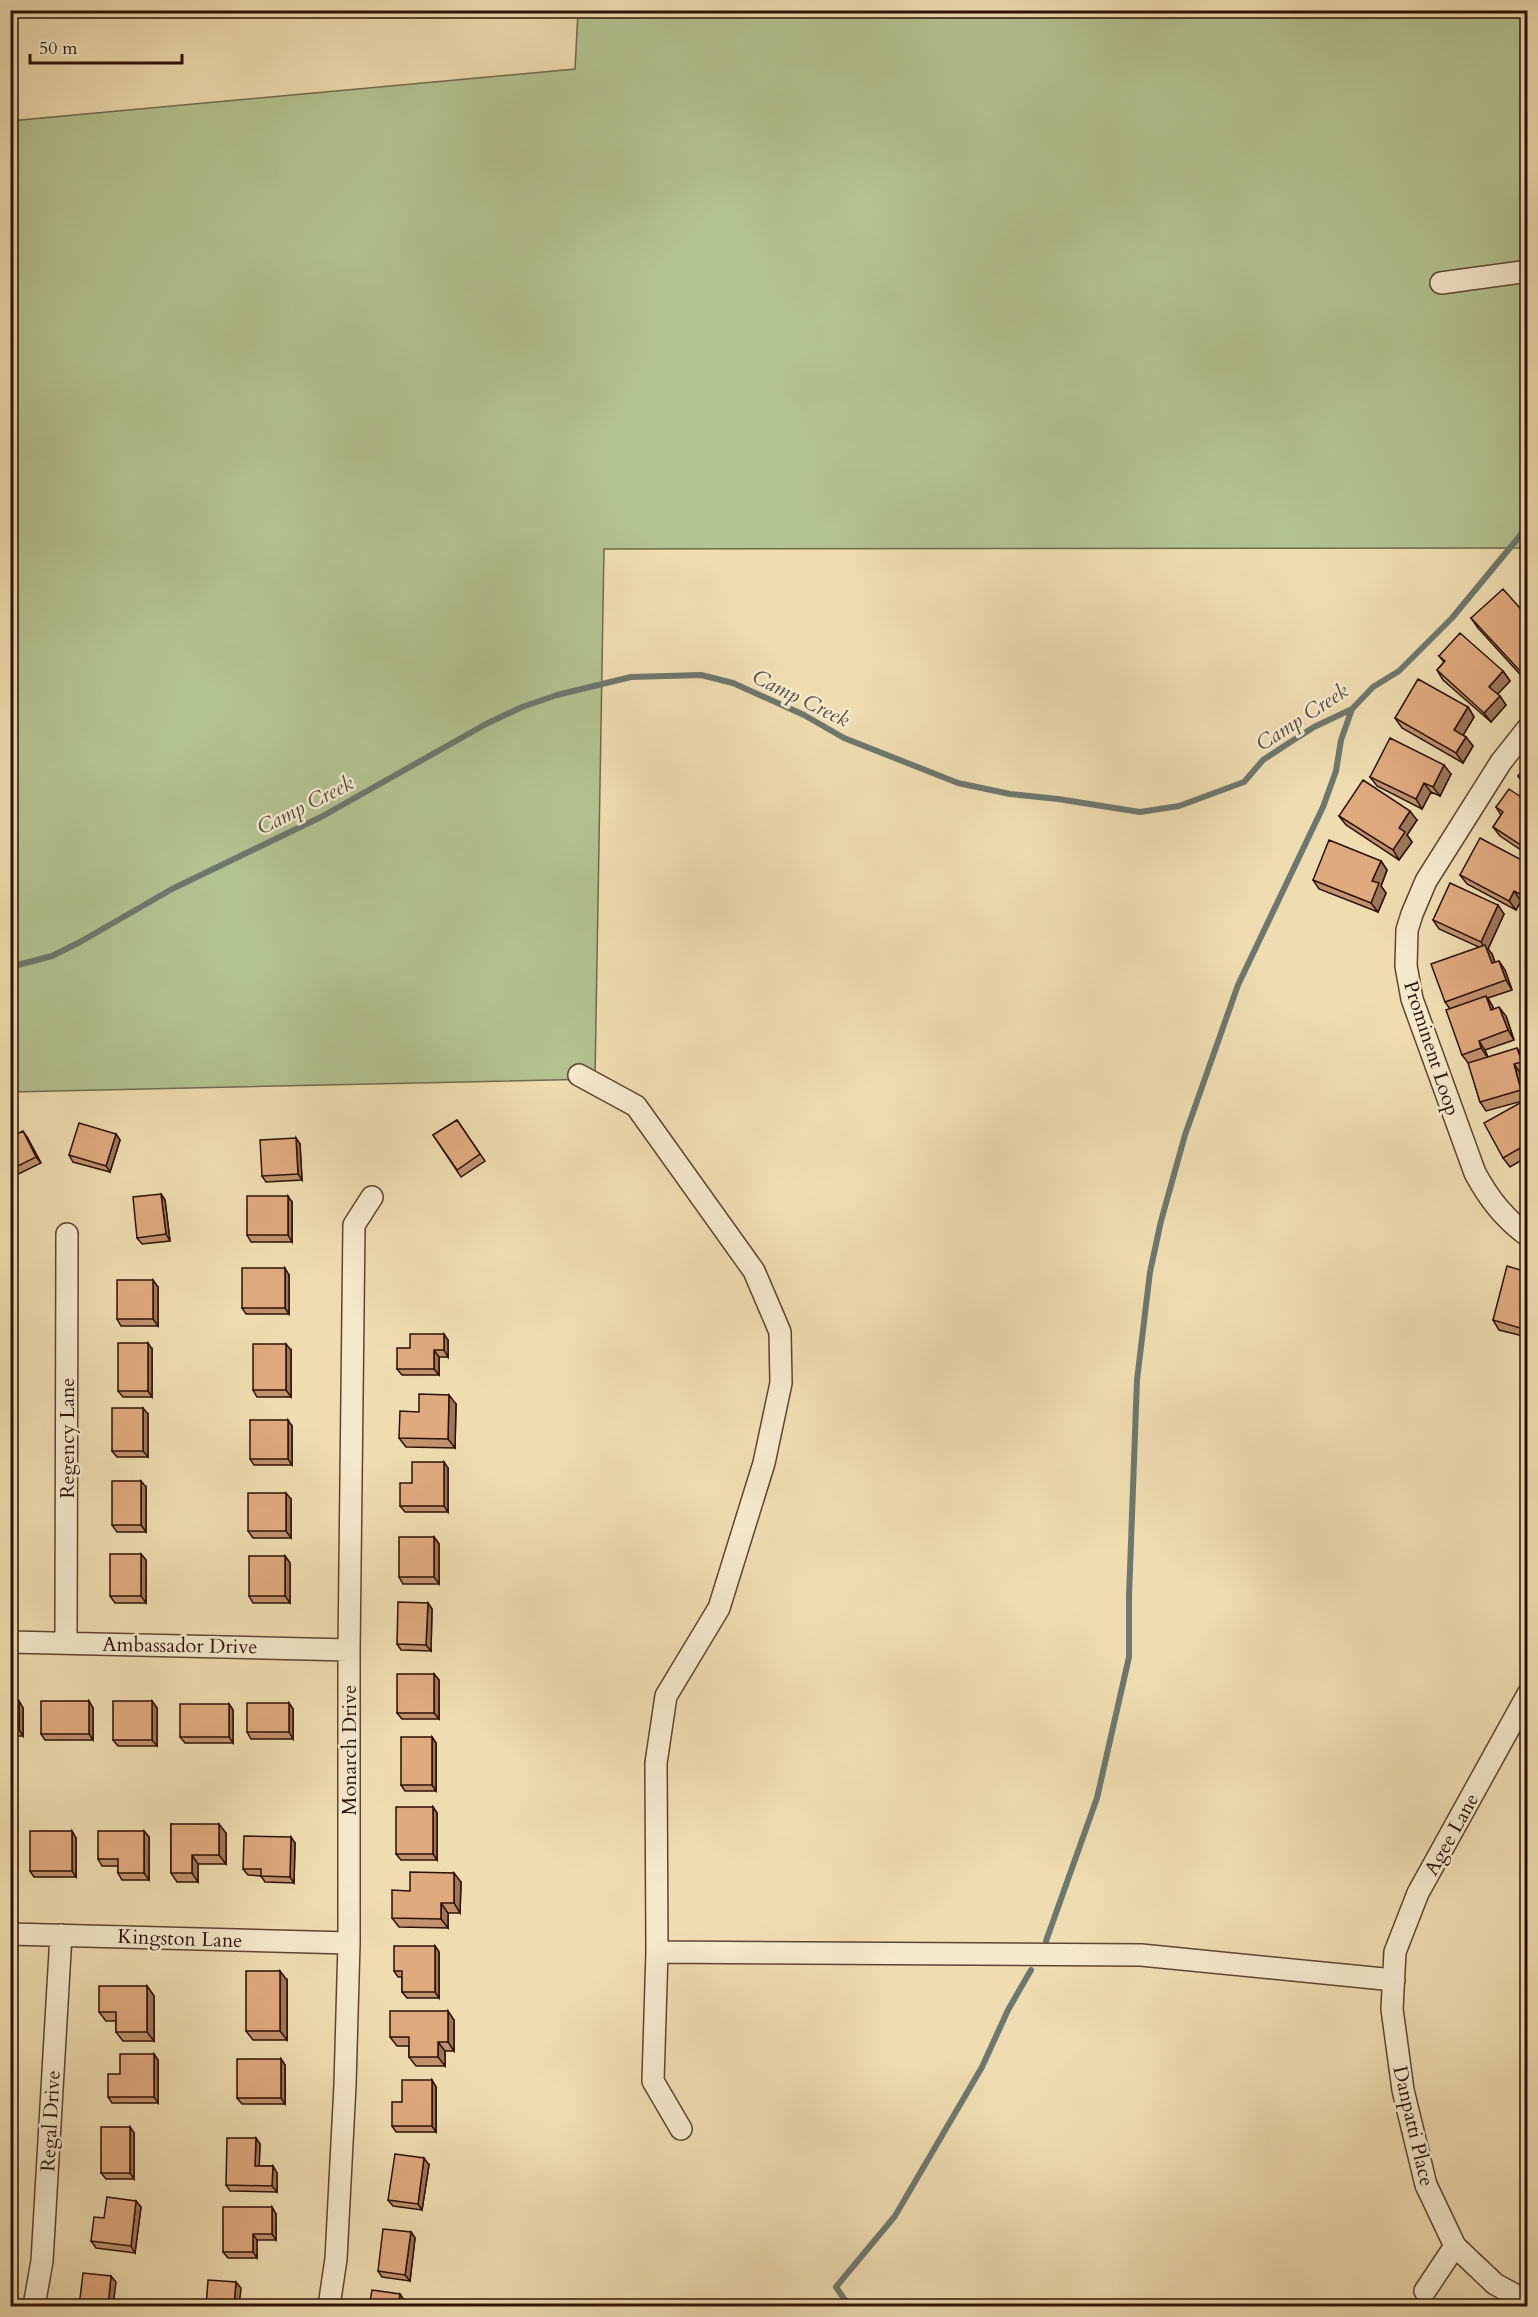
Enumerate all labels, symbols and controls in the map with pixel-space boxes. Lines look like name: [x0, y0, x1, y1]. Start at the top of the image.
scale bar: [30, 27, 182, 65]
text: 50 m: [39, 36, 78, 61]
water label: Camp Creek: [747, 662, 855, 735]
water label: Camp Creek: [1250, 676, 1355, 758]
water label: Camp Creek: [252, 768, 359, 842]
street label: Prominent Loop: [1397, 977, 1466, 1119]
street label: Regency Lane: [54, 1378, 81, 1498]
street label: Ambassador Drive: [102, 1631, 258, 1660]
street label: Monarch Drive: [336, 1685, 363, 1815]
street label: Agee Lane: [1418, 1788, 1485, 1880]
street label: Kingston Lane: [117, 1923, 243, 1954]
street label: Danpatti Place: [1387, 2063, 1440, 2189]
street label: Regal Drive: [34, 2070, 67, 2172]

